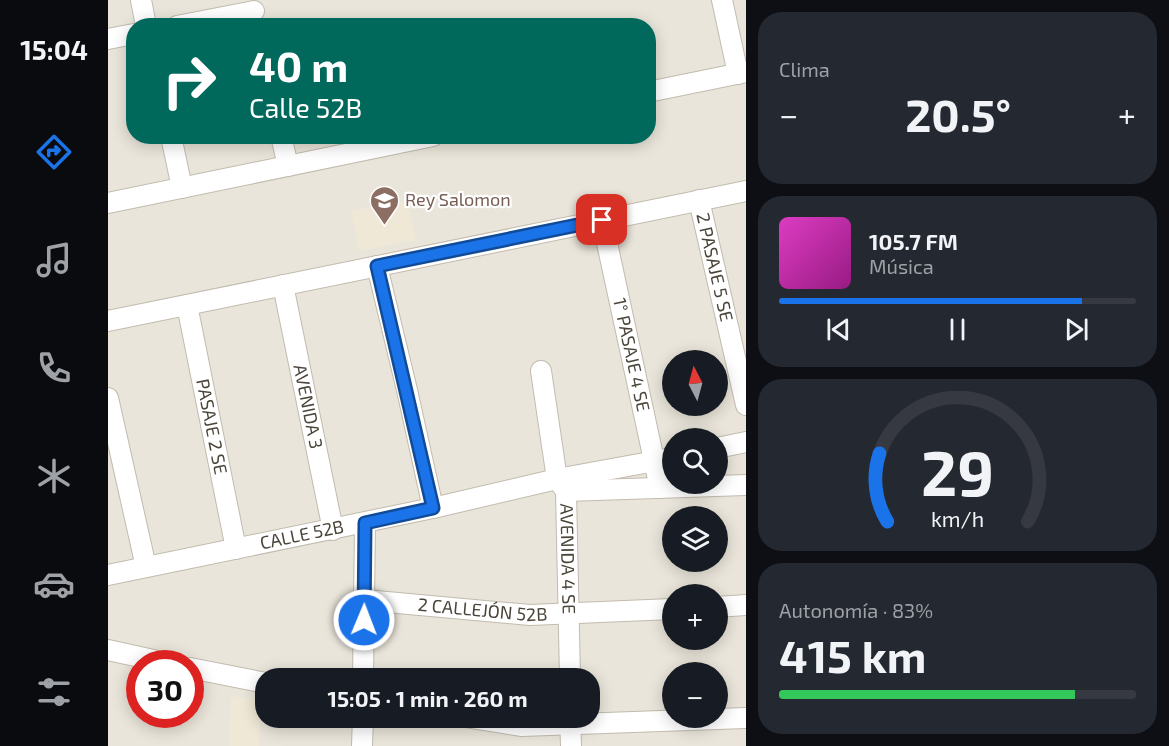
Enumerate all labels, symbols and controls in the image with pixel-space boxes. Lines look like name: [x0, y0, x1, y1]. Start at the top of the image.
text: 15:04: [20, 33, 88, 65]
text: 40 m: [249, 40, 348, 90]
icon: right: [150, 42, 228, 120]
text: Clima: [779, 57, 830, 81]
text: 20.5°: [905, 87, 1011, 141]
text: Calle 52B: [249, 91, 362, 123]
text: −: [779, 94, 798, 134]
text: +: [1118, 94, 1136, 134]
icon: directions: [33, 131, 75, 173]
school or university icon: Rey Salomon: [368, 184, 400, 226]
place label: Rey Salomon: [405, 188, 511, 210]
pin: [576, 194, 627, 245]
icon: arrive: [585, 203, 618, 236]
street label: 2 PASAJE 5 SE: [692, 211, 738, 323]
text: 105.7 FM: [869, 228, 958, 254]
icon: music: [33, 239, 75, 281]
text: Música: [869, 254, 934, 278]
street label: 1° PASAJE 4 SE: [609, 296, 655, 414]
icon: previous: [822, 313, 855, 346]
icon: pause: [941, 313, 974, 346]
icon: next: [1060, 313, 1093, 346]
icon: phone: [33, 347, 75, 389]
north arrow: [662, 350, 728, 416]
map controls: [662, 350, 728, 728]
street label: AVENIDA 3: [289, 362, 328, 451]
street label: PASAJE 2 SE: [192, 377, 233, 476]
button: search: [662, 428, 728, 494]
text: 29: [921, 434, 994, 509]
icon: climate: [33, 455, 75, 497]
street label: AVENIDA 4 SE: [556, 503, 581, 615]
button: layers: [662, 506, 728, 572]
text: km/h: [931, 506, 984, 531]
street label: CALLE 52B: [258, 515, 346, 553]
icon: car: [33, 563, 75, 605]
button: +: [662, 584, 728, 650]
position arrow: [332, 588, 396, 652]
street label: 2 CALLEJÓN 52B: [417, 593, 548, 625]
text: Autonomía · 83%: [779, 598, 933, 622]
text: 415 km: [779, 628, 926, 682]
speed limit sign: 30: [126, 650, 204, 728]
button: −: [662, 662, 728, 728]
icon: filters: [33, 671, 75, 713]
text: 15:05 · 1 min · 260 m: [327, 685, 528, 711]

